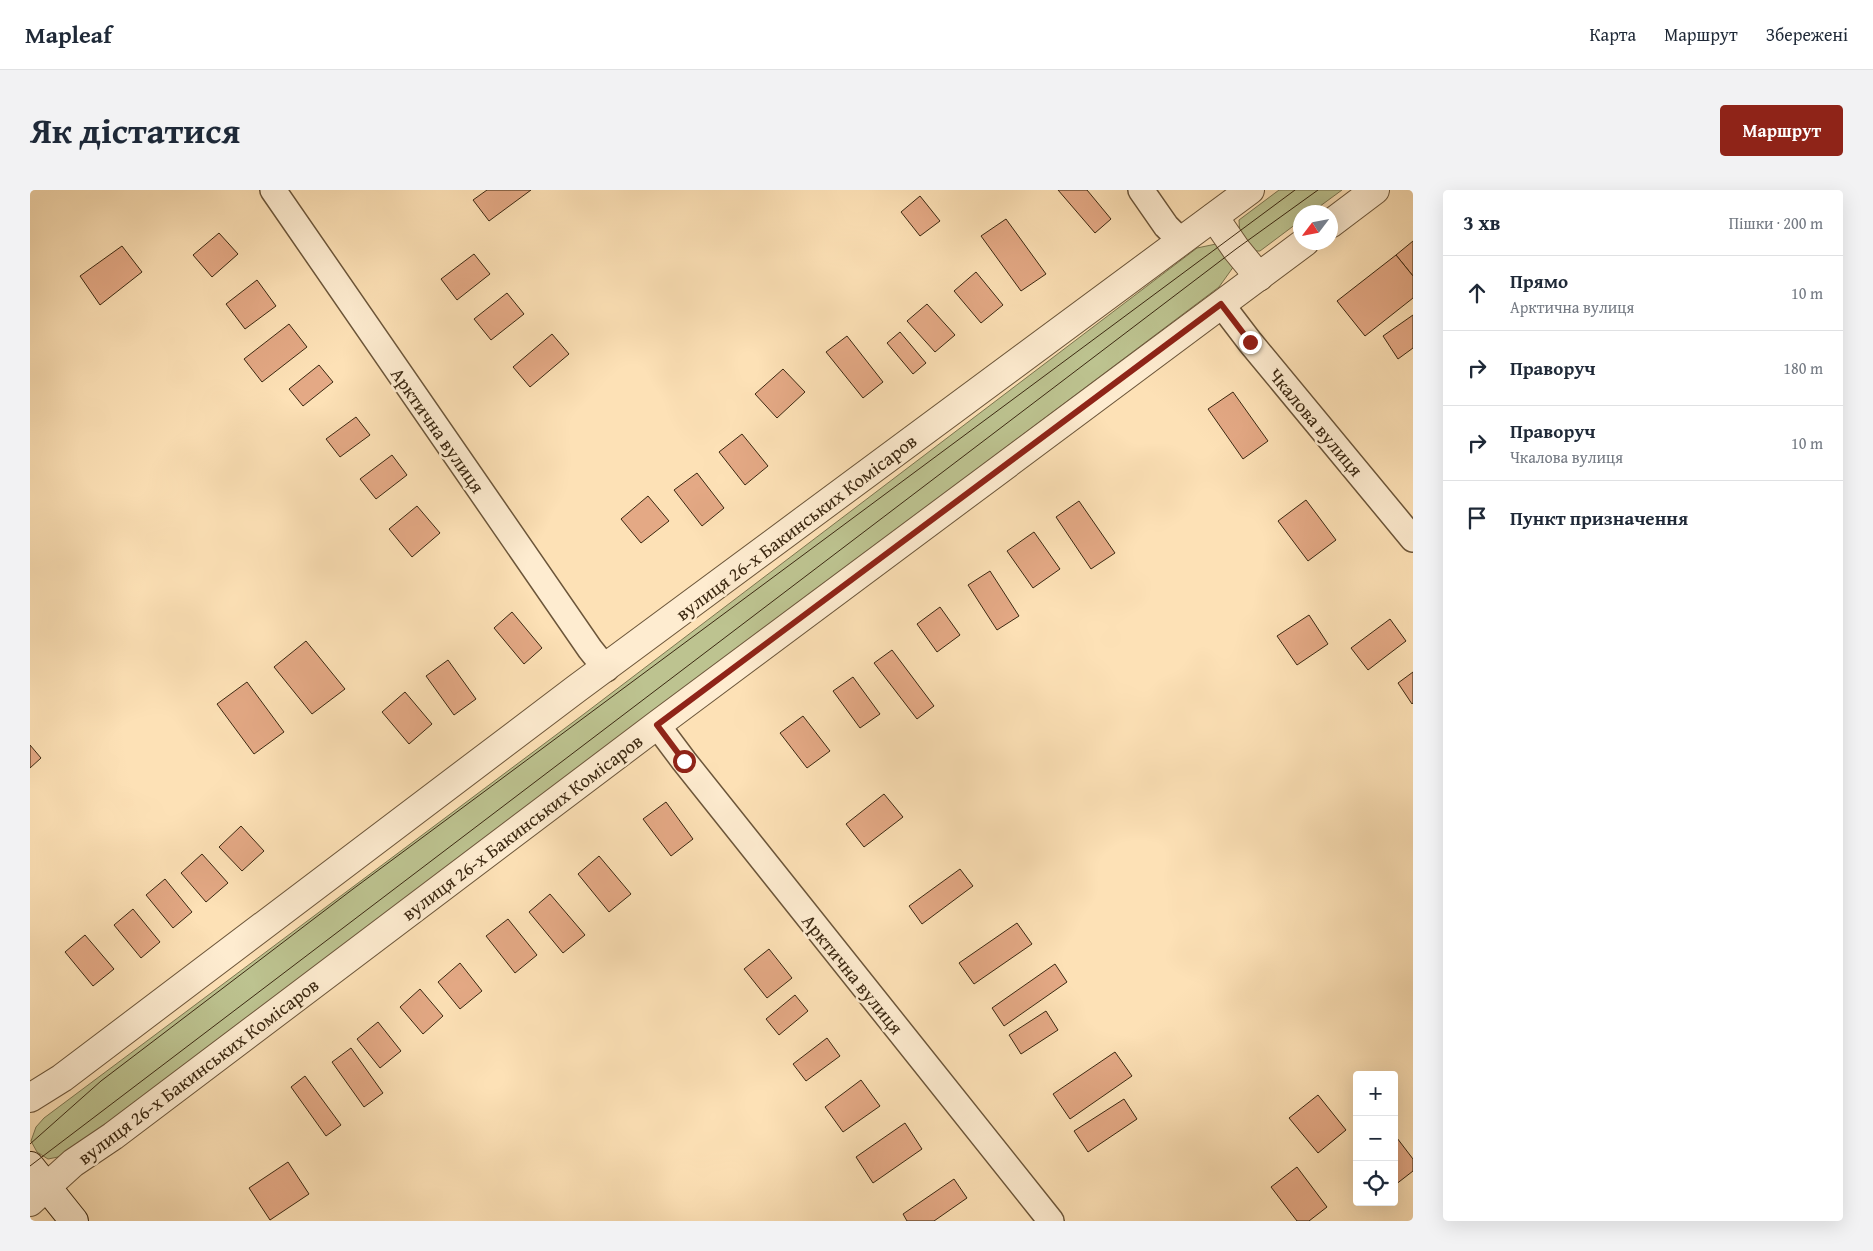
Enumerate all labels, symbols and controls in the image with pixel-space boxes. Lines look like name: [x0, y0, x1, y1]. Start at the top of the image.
text: Mapleaf: [25, 17, 112, 52]
text: Карта: [1590, 21, 1636, 48]
text: Маршрут: [1664, 21, 1738, 48]
text: Збережені: [1766, 21, 1848, 48]
text: Як дістатися: [30, 105, 240, 156]
button: Маршрут: [1720, 105, 1843, 156]
north arrow: [1293, 205, 1338, 250]
text: 3 хв: [1463, 207, 1501, 238]
text: Пішки · 200 m: [1729, 211, 1823, 235]
text: Прямо: [1510, 267, 1568, 295]
icon: ahead: [1463, 279, 1491, 307]
text: 10 m: [1791, 281, 1823, 305]
text: Арктична вулиця: [1510, 295, 1634, 319]
route end: [1239, 331, 1262, 354]
icon: right: [1463, 354, 1491, 382]
text: Праворуч: [1510, 354, 1595, 382]
text: 180 m: [1783, 356, 1823, 380]
street label: Арктична вулиця: [384, 361, 492, 499]
street label: Чкалова вулиця: [1262, 362, 1370, 483]
text: Праворуч: [1510, 417, 1595, 445]
street label: вулиця 26-х Бакинських Комісаров: [670, 427, 922, 627]
icon: right: [1463, 429, 1491, 457]
text: 10 m: [1791, 431, 1823, 455]
text: Чкалова вулиця: [1510, 445, 1623, 469]
icon: arrive: [1463, 504, 1491, 532]
text: Пункт призначення: [1510, 504, 1688, 532]
street label: вулиця 26-х Бакинських Комісаров: [396, 727, 648, 927]
route start: [673, 750, 696, 773]
street label: Арктична вулиця: [796, 908, 911, 1041]
street label: вулиця 26-х Бакинських Комісаров: [72, 971, 324, 1171]
map controls: [1353, 1071, 1398, 1206]
button: +: [1353, 1071, 1398, 1116]
button: −: [1353, 1116, 1398, 1161]
button: locate: [1353, 1161, 1398, 1206]

